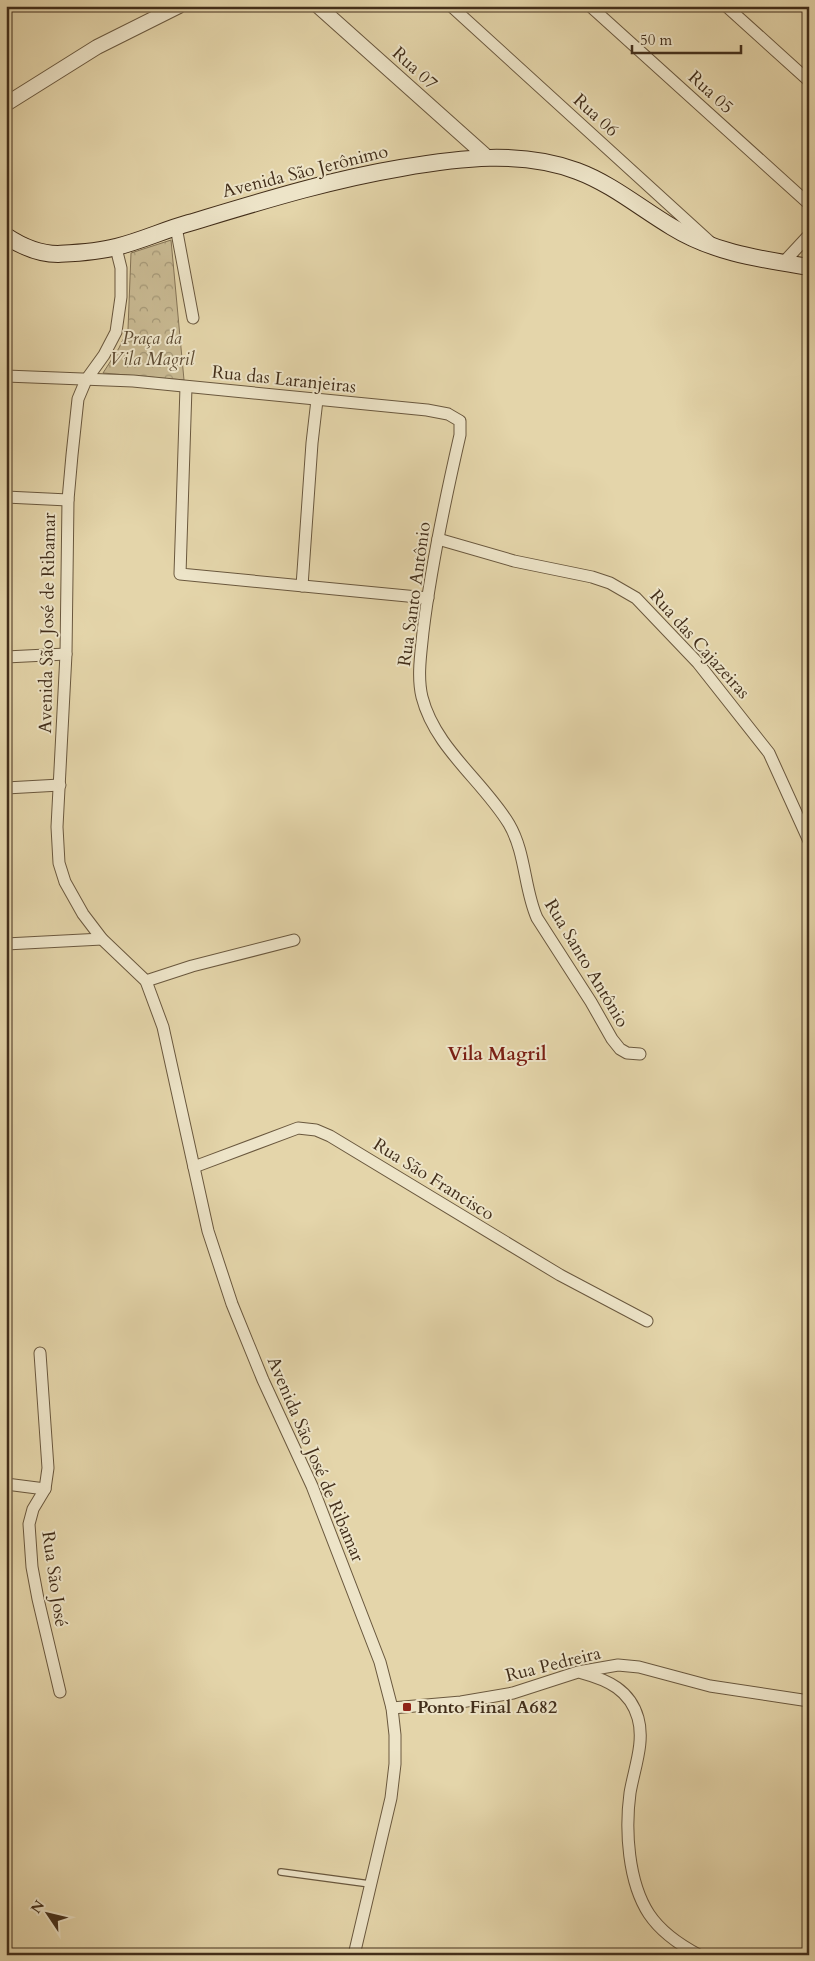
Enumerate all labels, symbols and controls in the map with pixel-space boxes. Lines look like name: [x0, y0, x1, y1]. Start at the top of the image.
scale bar: [632, 22, 741, 54]
text: 50 m: [640, 30, 672, 50]
street label: Rua 07: [386, 41, 443, 96]
street label: Rua 05: [682, 65, 739, 120]
street label: Rua 06: [567, 88, 624, 143]
street label: Avenida São Jerônimo: [220, 139, 391, 204]
park label: Praça da Vila Magril: [110, 326, 195, 372]
street label: Rua das Laranjeiras: [210, 359, 357, 400]
street label: Avenida São José de Ribamar: [33, 512, 62, 734]
street label: Rua Santo Antônio: [392, 520, 437, 668]
street label: Rua das Cajazeiras: [644, 584, 755, 704]
street label: Rua Santo Antônio: [538, 894, 635, 1032]
district label: Vila Magril: [447, 1041, 547, 1067]
street label: Rua São Francisco: [368, 1132, 499, 1227]
street label: Avenida São José de Ribamar: [261, 1353, 370, 1566]
street label: Rua São José: [35, 1530, 74, 1629]
street label: Rua Pedreira: [503, 1641, 604, 1688]
place label: Ponto Final A682: [417, 1695, 557, 1720]
marker: Ponto Final A682: [401, 1701, 413, 1713]
north arrow: [22, 1888, 72, 1938]
text: N: [26, 1896, 49, 1917]

